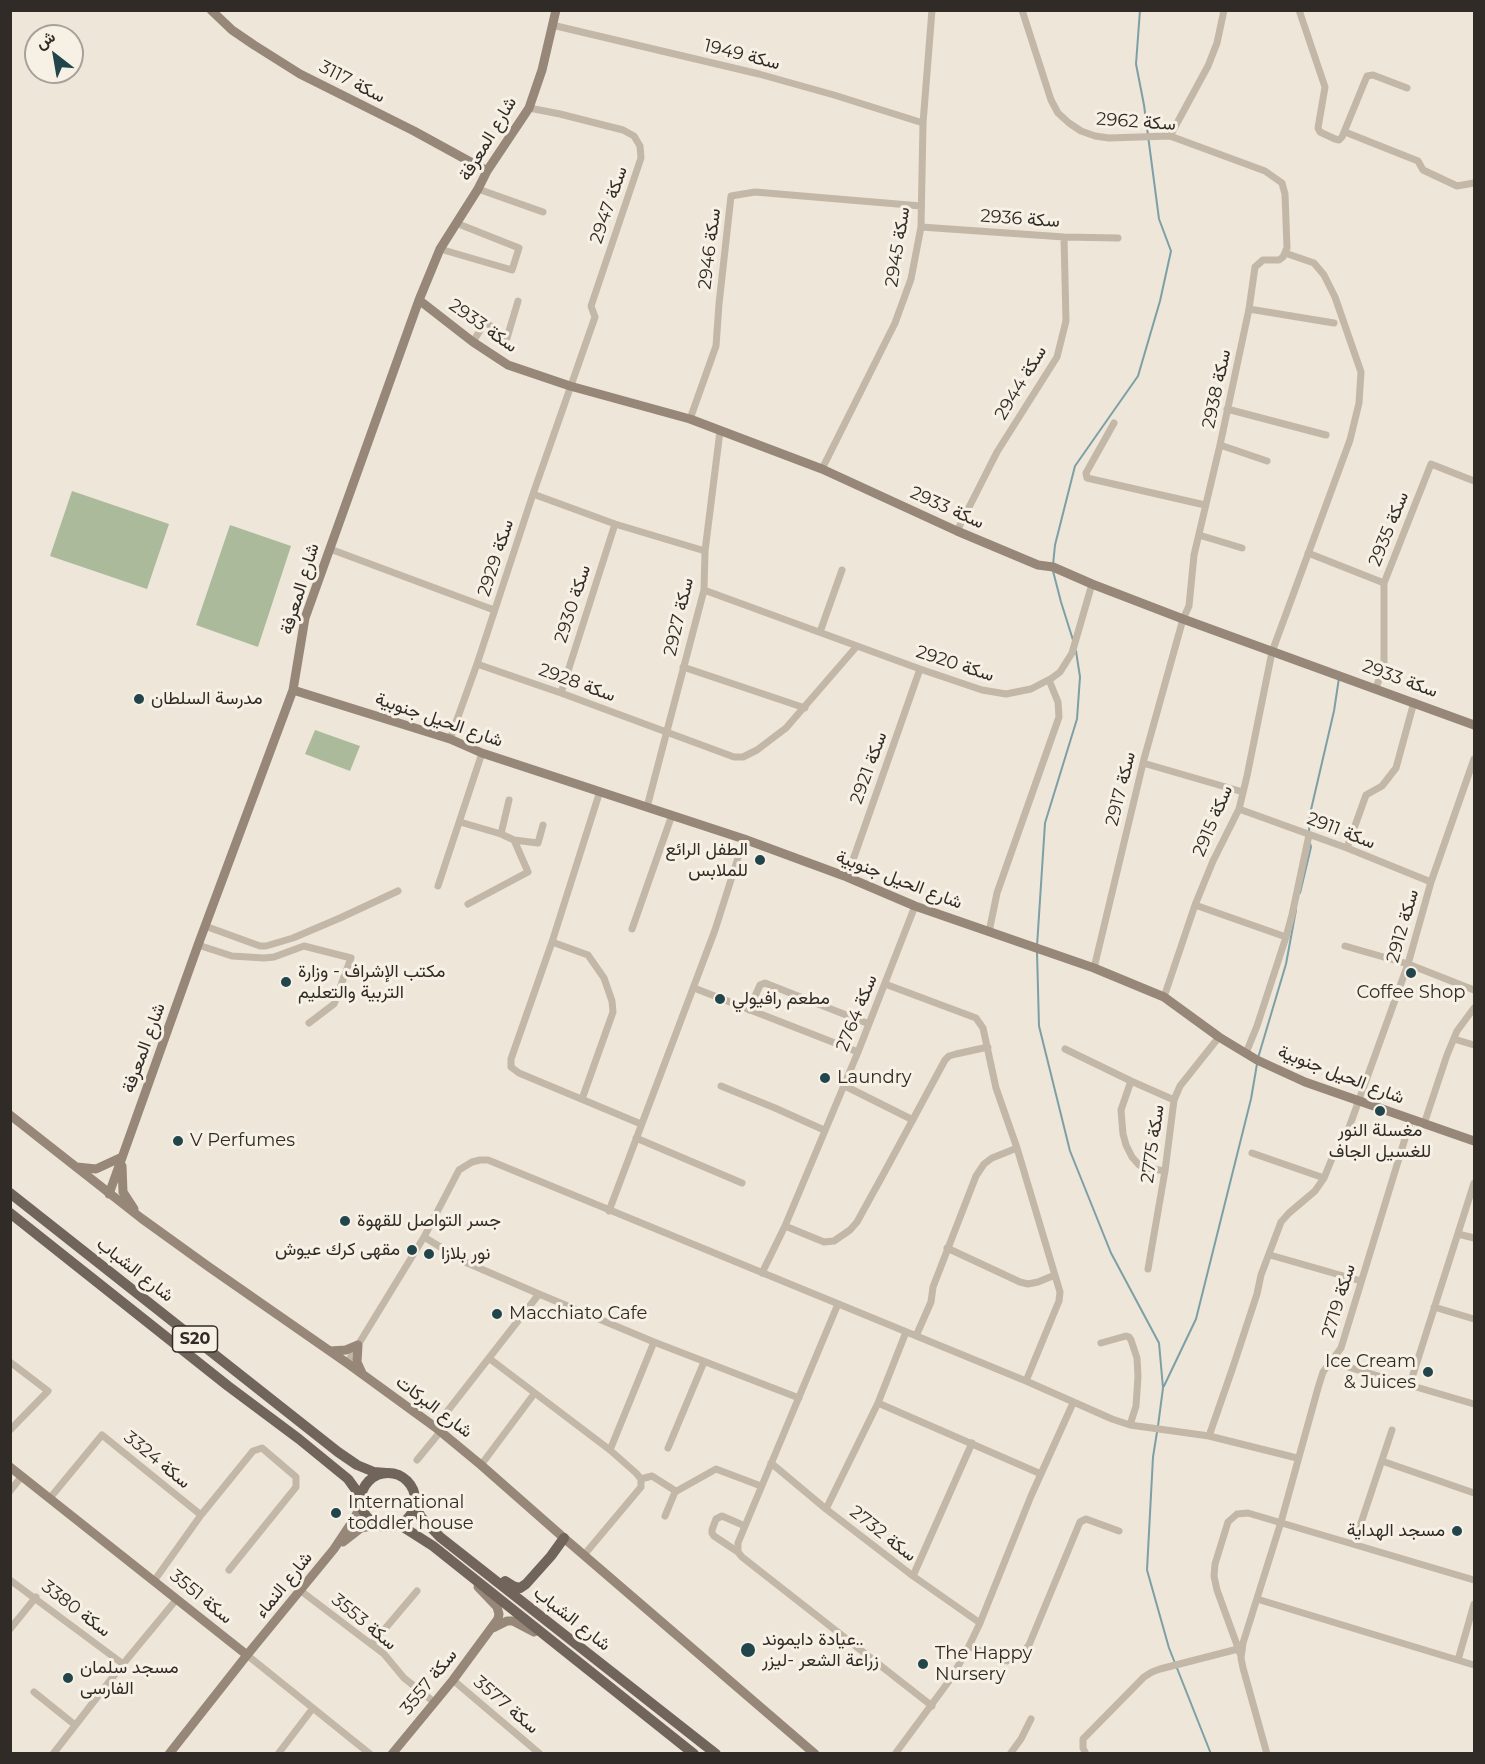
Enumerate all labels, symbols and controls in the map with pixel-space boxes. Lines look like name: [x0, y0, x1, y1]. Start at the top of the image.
north arrow: [24, 24, 84, 84]
text: ش: [32, 27, 59, 53]
street label: سكة 1949: [702, 35, 782, 75]
street label: سكة 3117: [315, 56, 389, 108]
street label: شارع المعرفة: [454, 93, 522, 185]
street label: سكة 2962: [1095, 108, 1177, 136]
street label: سكة 2947: [586, 164, 632, 246]
street label: سكة 2945: [881, 205, 915, 289]
street label: سكة 2936: [980, 205, 1060, 233]
street label: سكة 2946: [694, 207, 726, 291]
street label: سكة 2933: [445, 295, 521, 357]
street label: سكة 2944: [991, 342, 1051, 424]
street label: سكة 2938: [1198, 348, 1236, 430]
street label: سكة 2933: [907, 482, 987, 534]
street label: سكة 2935: [1364, 489, 1414, 569]
street label: سكة 2929: [473, 517, 519, 599]
street label: شارع المعرفة: [276, 541, 324, 637]
street label: سكة 2930: [550, 562, 596, 646]
street label: سكة 2927: [660, 576, 698, 658]
street label: سكة 2920: [913, 641, 997, 687]
street label: سكة 2933: [1359, 655, 1441, 703]
street label: سكة 2928: [536, 659, 618, 707]
place label: مدرسة السلطان: [151, 688, 262, 710]
street label: شارع الحيل جنوبية: [372, 688, 506, 752]
marker: مدرسة السلطان: [132, 692, 146, 706]
street label: سكة 2921: [846, 729, 892, 807]
street label: سكة 2917: [1101, 750, 1141, 828]
street label: سكة 2915: [1188, 782, 1238, 860]
street label: سكة 2911: [1304, 808, 1378, 854]
place label: الطفل الرائع للملابس: [665, 839, 748, 882]
street label: شارع الحيل جنوبية: [833, 846, 965, 914]
marker: الطفل الرائع للملابس: [753, 853, 767, 867]
street label: سكة 2912: [1382, 887, 1424, 965]
place label: مكتب الإشراف - وزارة التربية والتعليم: [298, 961, 445, 1004]
marker: Coffee Shop: [1404, 966, 1418, 980]
street label: سكة 2764: [832, 972, 882, 1054]
marker: مكتب الإشراف - وزارة التربية والتعليم: [279, 975, 293, 989]
place label: Coffee Shop: [1357, 982, 1465, 1004]
place label: مطعم رافيولي: [732, 988, 830, 1010]
marker: مطعم رافيولي: [713, 992, 727, 1006]
street label: شارع المعرفة: [118, 1000, 170, 1096]
street label: شارع الحيل جنوبية: [1275, 1041, 1407, 1109]
place label: Laundry: [837, 1067, 912, 1089]
marker: Laundry: [818, 1071, 832, 1085]
street label: سكة 2775: [1137, 1104, 1169, 1184]
marker: مغسلة النور للغسيل الجاف: [1373, 1104, 1387, 1118]
place label: مغسلة النور للغسيل الجاف: [1329, 1120, 1431, 1162]
place label: V Perfumes: [190, 1130, 295, 1152]
marker: V Perfumes: [171, 1134, 185, 1148]
place label: جسر التواصل للقهوة: [357, 1210, 501, 1232]
marker: جسر التواصل للقهوة: [338, 1214, 352, 1228]
street label: شارع الشباب: [92, 1233, 178, 1307]
place label: مقهى كرك عيوش: [275, 1239, 400, 1261]
marker: مقهى كرك عيوش: [405, 1243, 419, 1257]
place label: نور بلازا: [441, 1243, 490, 1265]
marker: نور بلازا: [422, 1247, 436, 1261]
street label: سكة 2719: [1318, 1262, 1360, 1340]
place label: Macchiato Cafe: [509, 1303, 647, 1325]
marker: Macchiato Cafe: [490, 1307, 504, 1321]
road number: S20: [172, 1326, 218, 1352]
place label: Ice Cream & Juices: [1325, 1351, 1416, 1394]
marker: Ice Cream & Juices: [1421, 1365, 1435, 1379]
street label: شارع البركات: [391, 1371, 477, 1443]
street label: سكة 3324: [119, 1427, 195, 1493]
place label: International toddler house: [348, 1492, 474, 1534]
street label: سكة 2732: [845, 1501, 921, 1567]
marker: International toddler house: [329, 1506, 343, 1520]
place label: مسجد الهداية: [1347, 1520, 1445, 1542]
marker: مسجد الهداية: [1450, 1524, 1464, 1538]
street label: شارع النماء: [251, 1548, 317, 1622]
street label: سكة 3551: [165, 1565, 237, 1629]
street label: سكة 3380: [37, 1576, 115, 1642]
street label: شارع الشباب: [529, 1582, 615, 1656]
street label: سكة 3553: [327, 1589, 401, 1655]
place label: عيادة دايموند.. زراعة الشعر -ليزر: [762, 1629, 879, 1672]
marker: عيادة دايموند.. زراعة الشعر -ليزر: [739, 1641, 757, 1659]
place label: The Happy Nursery: [935, 1643, 1032, 1686]
street label: سكة 3557: [396, 1645, 462, 1719]
place label: مسجد سلمان الفارسى: [80, 1657, 178, 1700]
marker: The Happy Nursery: [916, 1657, 930, 1671]
marker: مسجد سلمان الفارسى: [61, 1671, 75, 1685]
street label: سكة 3577: [469, 1671, 543, 1739]

